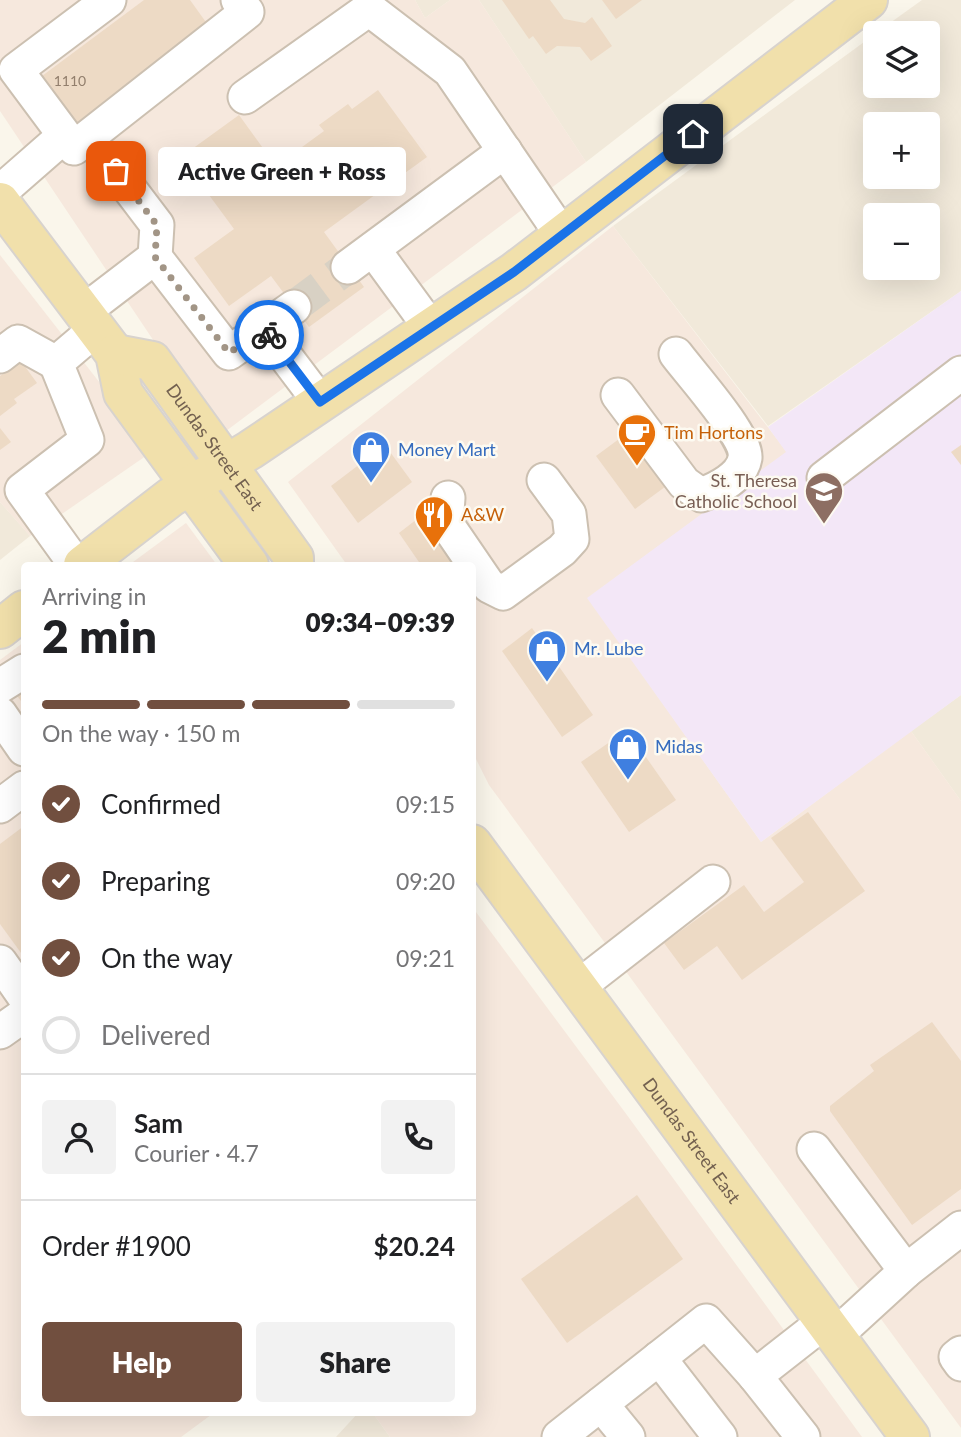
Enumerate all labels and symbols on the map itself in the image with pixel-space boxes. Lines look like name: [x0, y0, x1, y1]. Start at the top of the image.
house number: 1110: [54, 72, 86, 89]
pin: [663, 104, 723, 164]
pin: [86, 141, 146, 201]
callout: Active Green + Ross: [158, 146, 406, 196]
courier: [234, 300, 304, 370]
street label: Dundas Street East: [162, 379, 268, 515]
cafe icon: Tim Hortons: [616, 412, 658, 467]
place label: Tim Hortons: [664, 421, 763, 443]
shop icon: Money Mart: [350, 429, 392, 484]
place label: Money Mart: [398, 438, 496, 460]
place label: St. Theresa Catholic School: [675, 469, 797, 512]
school or university icon: St. Theresa Catholic School: [803, 470, 845, 525]
restaurant icon: A&W: [413, 494, 455, 549]
place label: A&W: [461, 503, 504, 525]
shop icon: Mr. Lube: [526, 628, 568, 683]
place label: Mr. Lube: [574, 637, 644, 659]
shop icon: Midas: [607, 726, 649, 781]
place label: Midas: [655, 735, 703, 757]
street label: Dundas Street East: [638, 1073, 746, 1208]

